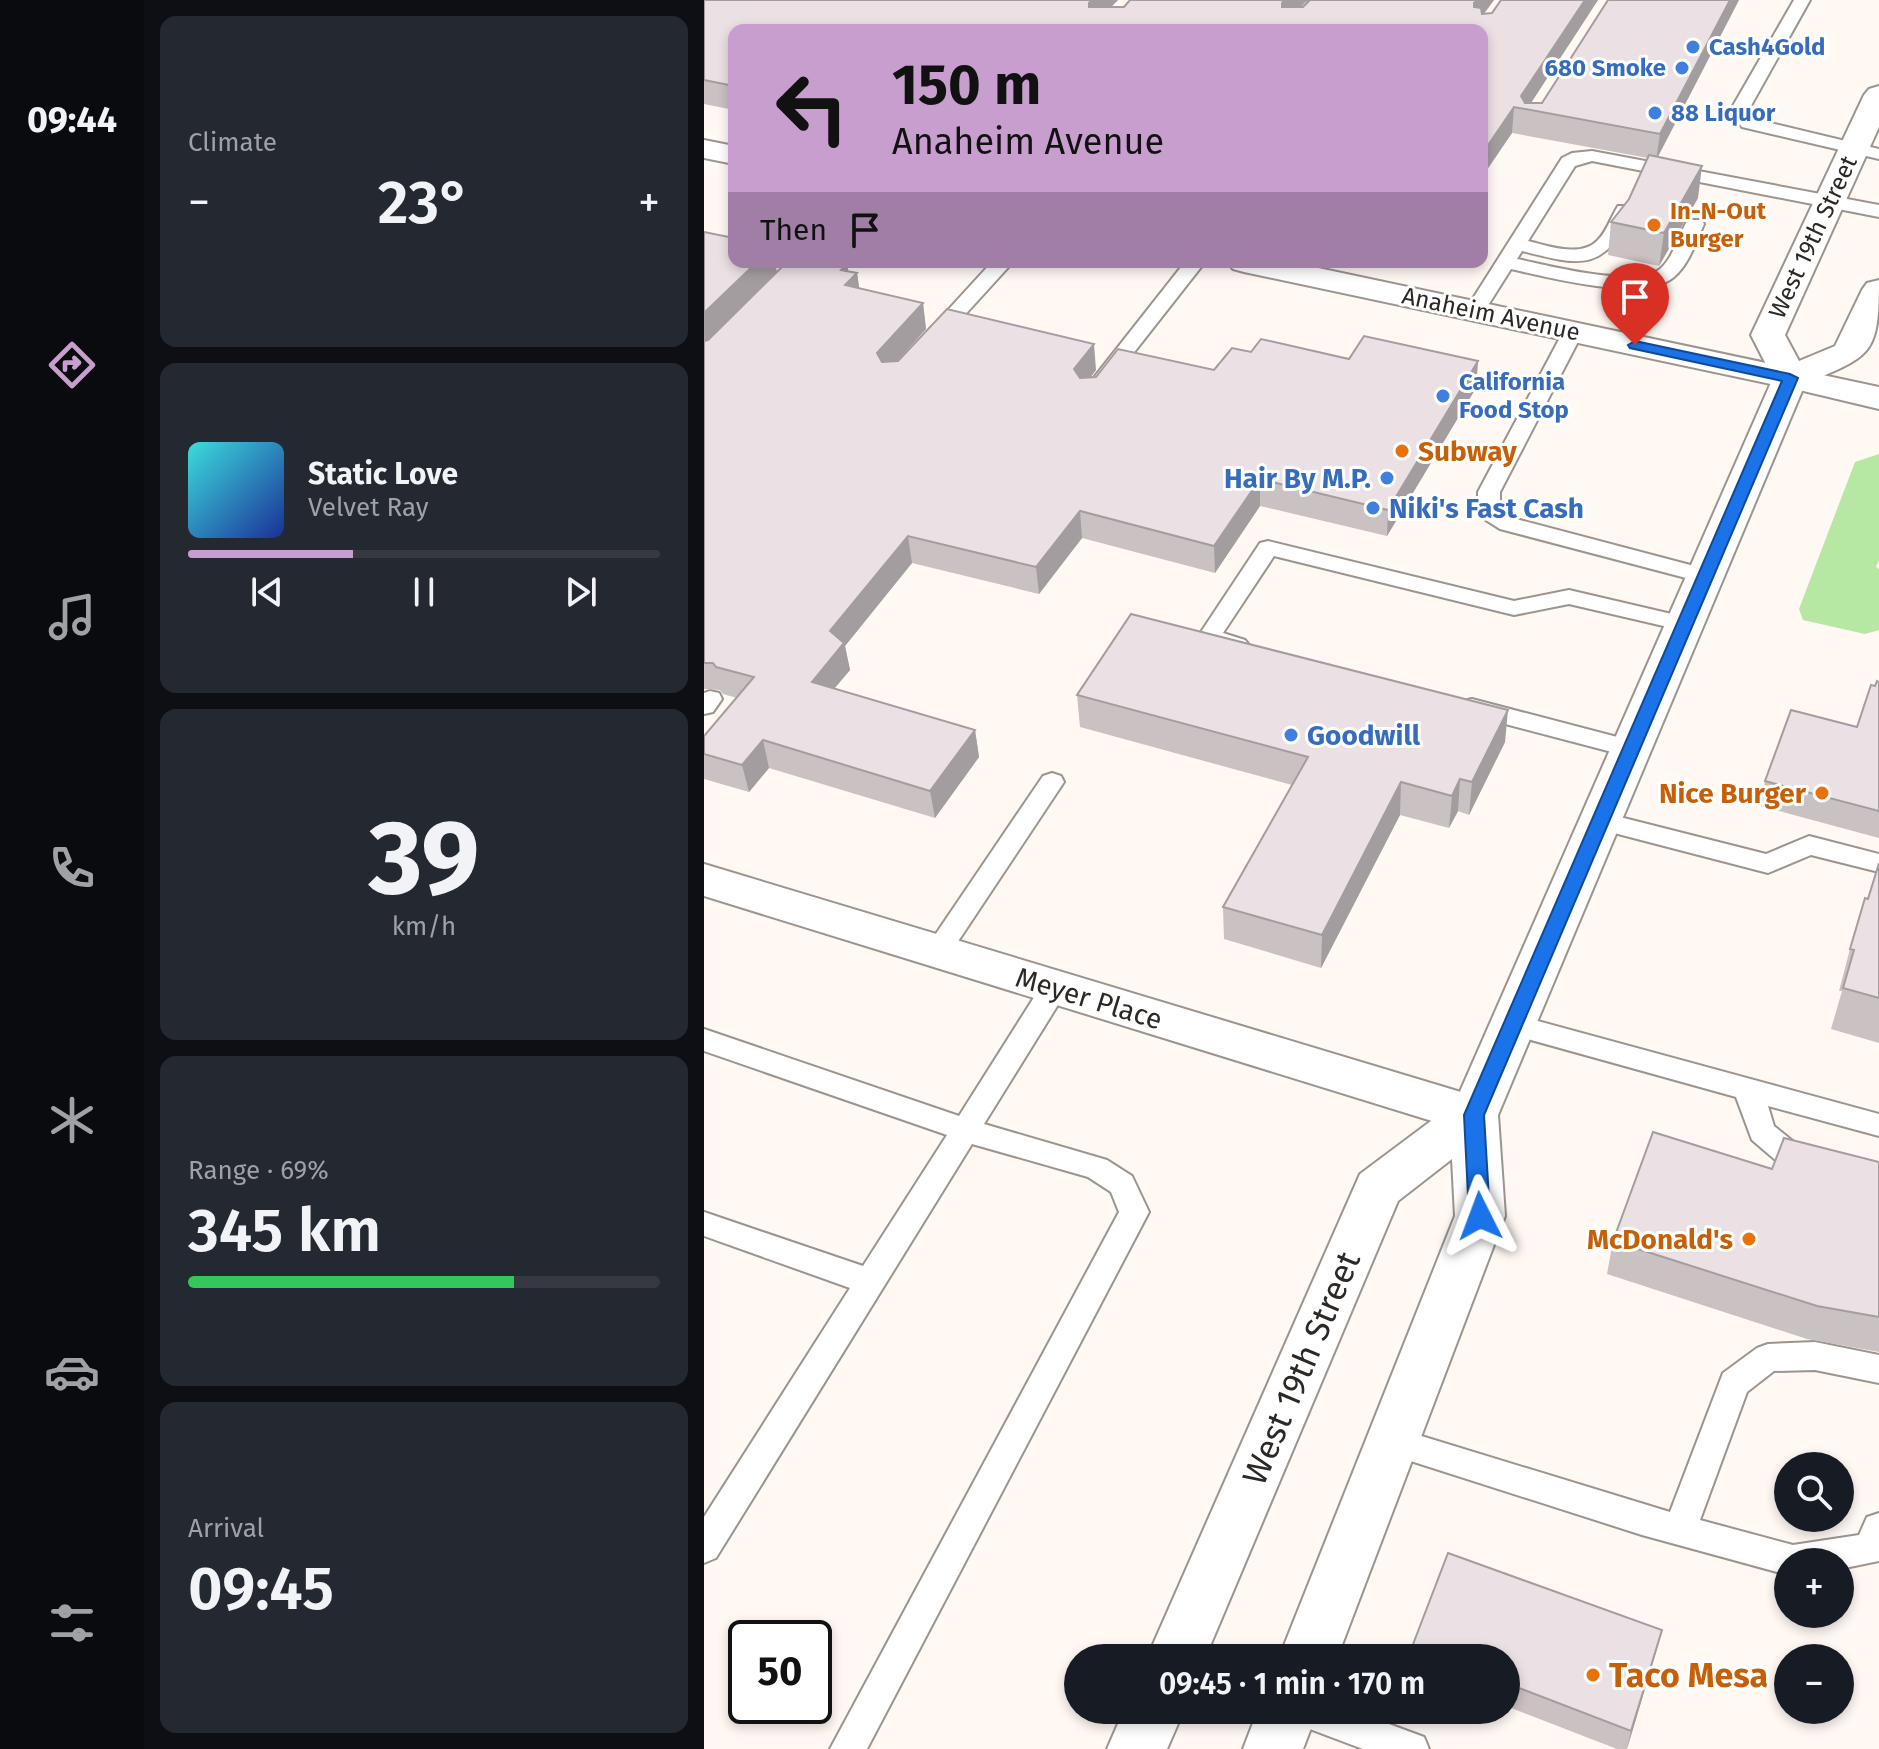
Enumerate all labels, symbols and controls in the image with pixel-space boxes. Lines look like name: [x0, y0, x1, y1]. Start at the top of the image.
place label: Cash4Gold: [1709, 33, 1825, 61]
marker: Cash4Gold: [1684, 38, 1702, 56]
text: 150 m: [892, 52, 1041, 119]
place label: 680 Smoke: [1545, 54, 1666, 82]
icon: left: [760, 56, 864, 160]
marker: 680 Smoke: [1673, 59, 1691, 77]
text: 09:44: [27, 98, 117, 142]
place label: 88 Liquor: [1671, 99, 1776, 127]
marker: 88 Liquor: [1646, 104, 1664, 122]
text: Anaheim Avenue: [892, 120, 1164, 164]
text: Climate: [188, 127, 277, 158]
street label: West 19th Street: [1763, 151, 1863, 323]
text: 23°: [378, 167, 470, 239]
text: −: [188, 176, 210, 229]
text: +: [638, 176, 660, 229]
place label: In-N-Out Burger: [1670, 197, 1767, 253]
icon: arrive: [843, 208, 887, 252]
text: Then: [760, 212, 827, 248]
marker: In-N-Out Burger: [1645, 216, 1663, 234]
pin: [1601, 263, 1669, 345]
icon: arrive: [1613, 275, 1657, 319]
street label: Anaheim Avenue: [1399, 281, 1583, 347]
icon: directions: [44, 337, 100, 393]
place label: California Food Stop: [1459, 368, 1569, 424]
marker: California Food Stop: [1434, 387, 1452, 405]
place label: Subway: [1418, 435, 1517, 468]
marker: Subway: [1393, 442, 1411, 460]
text: Static Love: [308, 456, 458, 492]
place label: Hair By M.P.: [1224, 462, 1371, 495]
marker: Hair By M.P.: [1378, 469, 1396, 487]
text: Velvet Ray: [308, 492, 428, 523]
place label: Niki's Fast Cash: [1389, 492, 1584, 525]
marker: Niki's Fast Cash: [1364, 499, 1382, 517]
icon: previous: [245, 570, 289, 614]
icon: pause: [402, 570, 446, 614]
icon: next: [559, 570, 603, 614]
icon: music: [44, 589, 100, 645]
place label: Goodwill: [1307, 719, 1421, 752]
marker: Goodwill: [1282, 726, 1300, 744]
place label: Nice Burger: [1659, 777, 1807, 810]
marker: Nice Burger: [1813, 784, 1831, 802]
text: 39: [368, 796, 480, 921]
icon: phone: [44, 840, 100, 896]
text: km/h: [392, 911, 456, 942]
street label: Meyer Place: [1012, 961, 1166, 1036]
icon: climate: [44, 1092, 100, 1148]
text: Range · 69%: [188, 1155, 329, 1186]
position arrow: [1438, 1174, 1522, 1258]
text: 345 km: [188, 1195, 381, 1267]
place label: McDonald's: [1587, 1223, 1733, 1256]
marker: McDonald's: [1740, 1230, 1758, 1248]
street label: West 19th Street: [1234, 1245, 1369, 1491]
icon: car: [44, 1344, 100, 1400]
map controls: [1774, 1452, 1854, 1724]
button: search: [1774, 1452, 1854, 1532]
text: Arrival: [188, 1513, 264, 1544]
button: +: [1774, 1548, 1854, 1628]
text: 09:45: [188, 1553, 334, 1625]
icon: filters: [44, 1595, 100, 1651]
speed limit sign: 50: [728, 1620, 832, 1724]
button: −: [1774, 1644, 1854, 1724]
place label: Taco Mesa: [1609, 1655, 1768, 1696]
text: 09:45 · 1 min · 170 m: [1159, 1666, 1425, 1702]
marker: Taco Mesa: [1584, 1666, 1602, 1684]

